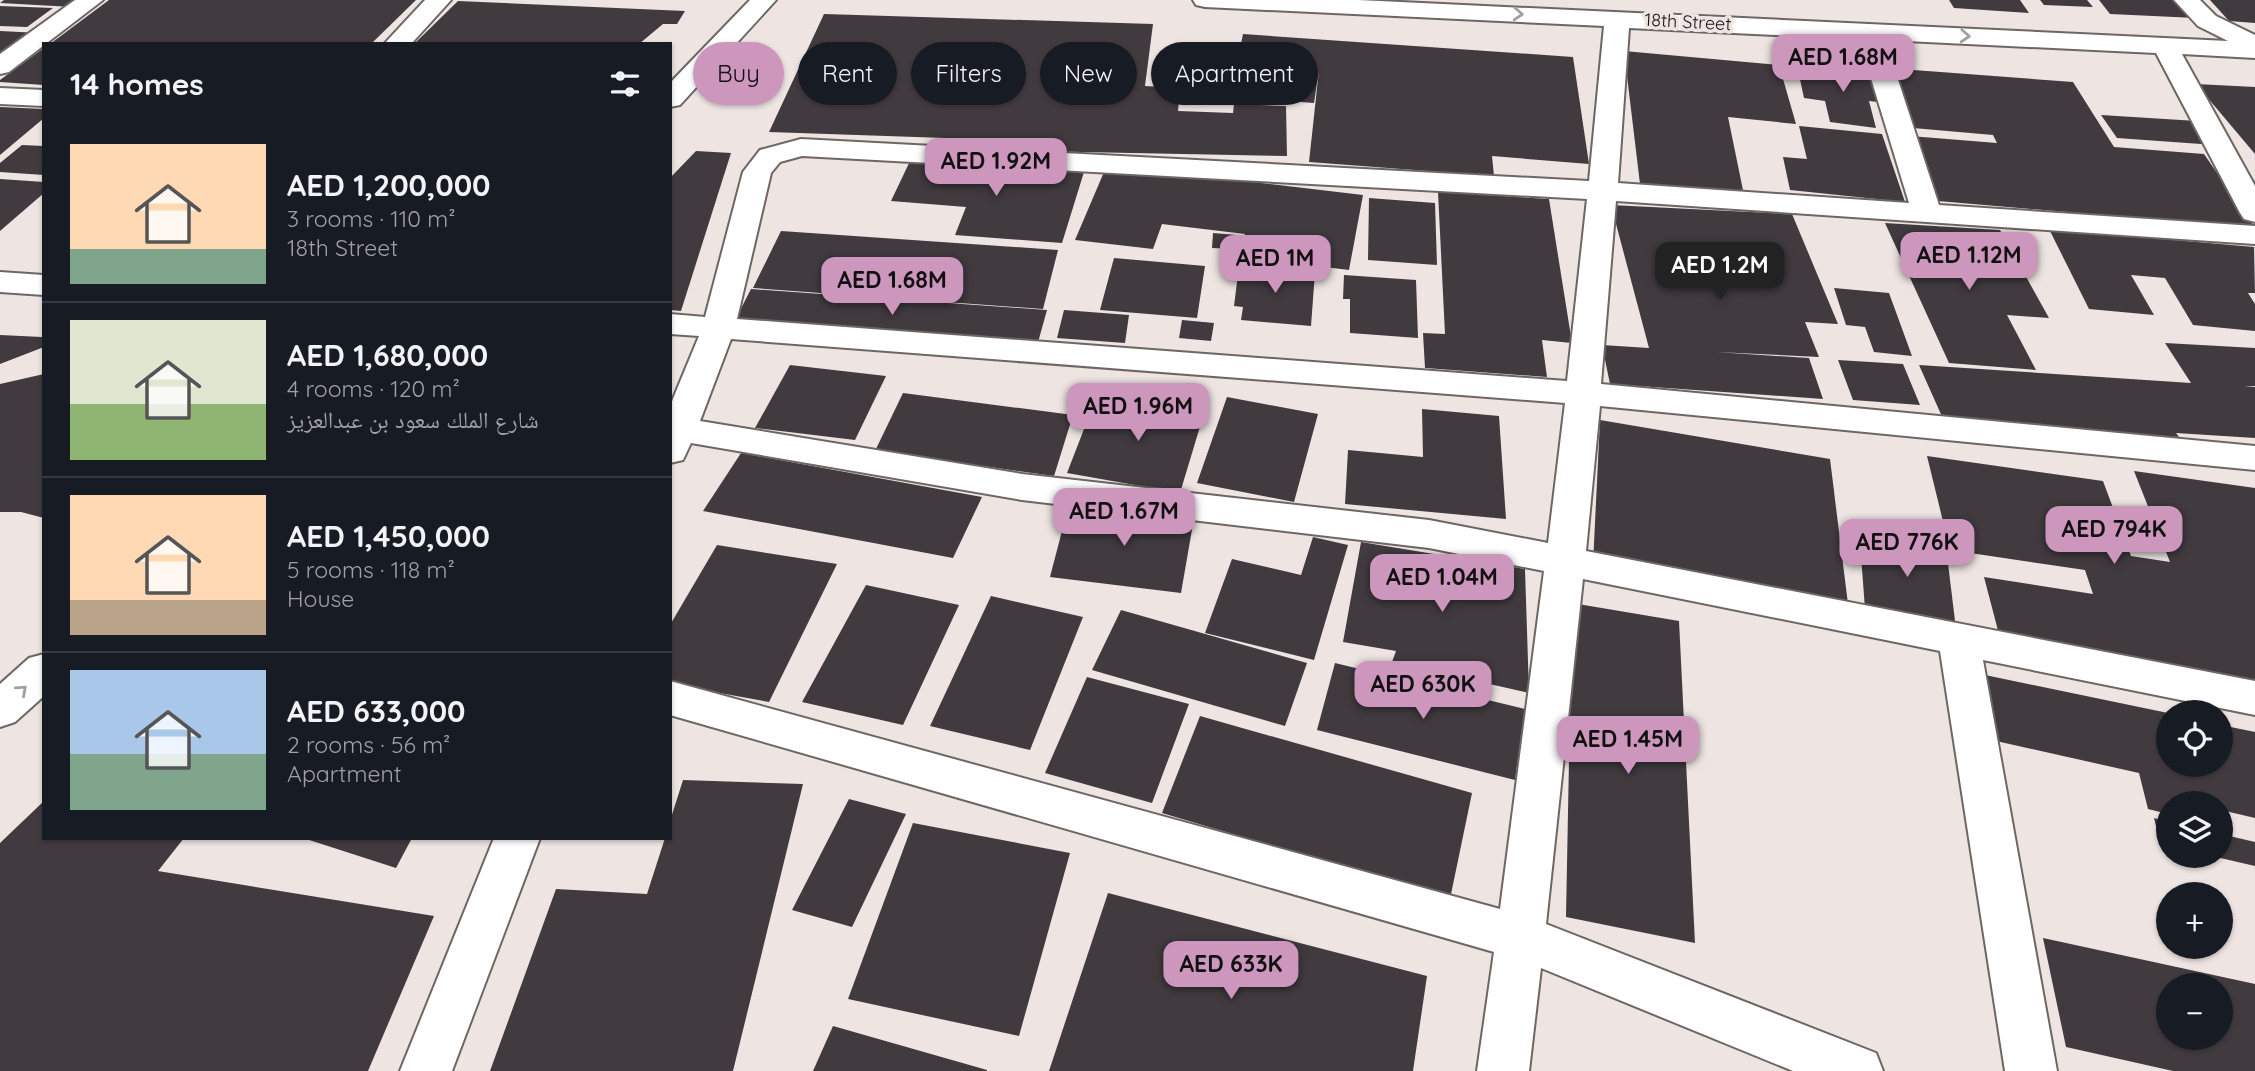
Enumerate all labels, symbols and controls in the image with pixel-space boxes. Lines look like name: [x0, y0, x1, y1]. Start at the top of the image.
one-way arrow: [1513, 6, 1524, 21]
street label: 18th Street: [1644, 8, 1732, 35]
one-way arrow: [1960, 29, 1971, 44]
pin: AED 1.68M: [1763, 34, 1923, 94]
chip: Buy: [693, 42, 784, 105]
chip: Rent: [798, 42, 897, 105]
chip: Filters: [911, 42, 1026, 105]
chip: New: [1040, 42, 1137, 105]
chip: Apartment: [1151, 42, 1318, 105]
text: AED 1.68M: [1788, 42, 1898, 71]
text: 14 homes: [70, 65, 204, 103]
icon: filters: [606, 65, 644, 103]
pin: AED 1.92M: [916, 138, 1076, 198]
text: AED 1.92M: [941, 146, 1051, 175]
text: AED 1,200,000: [287, 166, 491, 204]
icon: home: [126, 172, 210, 256]
text: 3 rooms · 110 m²: [287, 204, 456, 233]
pin: AED 1.12M: [1889, 232, 2049, 292]
text: 18th Street: [287, 233, 398, 262]
pin: AED 1M: [1218, 236, 1332, 295]
text: AED 1.12M: [1916, 240, 2022, 269]
text: AED 1M: [1236, 243, 1314, 272]
pin: AED 1.2M: [1648, 243, 1792, 302]
text: AED 1.2M: [1671, 250, 1769, 279]
pin: AED 1.68M: [812, 258, 972, 317]
text: AED 1.68M: [837, 265, 947, 294]
text: AED 1,680,000: [287, 336, 488, 374]
icon: home: [126, 348, 210, 432]
text: 4 rooms · 120 m²: [287, 374, 460, 403]
pin: AED 1.96M: [1058, 384, 1218, 443]
text: AED 1.96M: [1083, 391, 1193, 420]
text: شارع الملك سعود بن عبدالعزيز: [287, 405, 539, 434]
pin: AED 1.67M: [1044, 489, 1204, 548]
text: AED 1.67M: [1069, 496, 1179, 525]
pin: AED 794K: [2042, 506, 2186, 566]
text: AED 794K: [2061, 514, 2167, 543]
text: AED 1,450,000: [287, 517, 490, 555]
pin: AED 776K: [1835, 520, 1979, 579]
icon: home: [126, 523, 210, 607]
text: AED 776K: [1855, 527, 1959, 556]
pin: AED 1.04M: [1362, 554, 1522, 614]
text: 5 rooms · 118 m²: [287, 555, 455, 584]
text: AED 1.04M: [1386, 562, 1498, 591]
text: House: [287, 584, 354, 613]
pin: AED 630K: [1351, 662, 1495, 721]
text: AED 630K: [1371, 669, 1476, 698]
one-way arrow: [14, 686, 27, 699]
text: AED 633,000: [287, 692, 466, 730]
icon: home: [126, 698, 210, 782]
map controls: [2156, 700, 2233, 1050]
button: locate: [2156, 700, 2233, 777]
pin: AED 1.45M: [1548, 716, 1708, 776]
text: AED 1.45M: [1573, 724, 1683, 753]
text: 2 rooms · 56 m²: [287, 730, 450, 759]
text: Apartment: [287, 759, 401, 788]
button: layers: [2156, 791, 2233, 868]
button: +: [2156, 882, 2233, 959]
pin: AED 633K: [1159, 942, 1303, 1001]
text: AED 633K: [1179, 949, 1283, 978]
button: −: [2156, 973, 2233, 1050]

